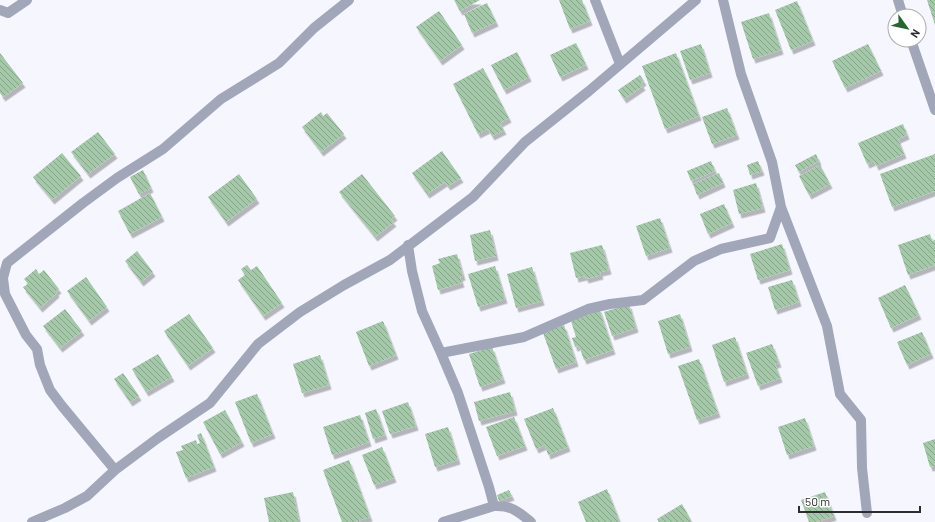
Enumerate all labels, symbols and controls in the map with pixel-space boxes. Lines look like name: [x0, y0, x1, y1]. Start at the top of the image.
north arrow: [887, 8, 927, 48]
text: N: [908, 27, 923, 40]
scale bar: [799, 488, 920, 514]
text: 50 m: [805, 494, 830, 508]

